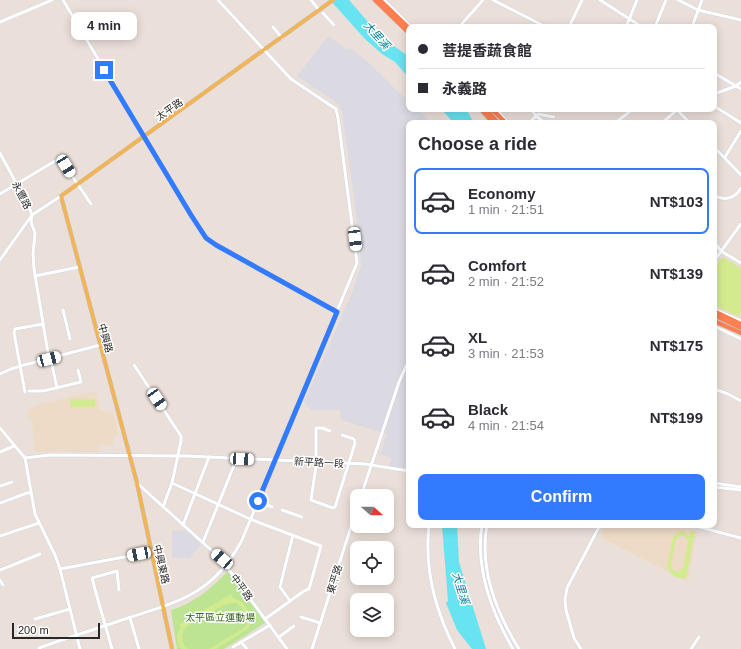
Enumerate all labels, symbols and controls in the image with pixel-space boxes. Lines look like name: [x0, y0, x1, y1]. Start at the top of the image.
callout: 4 min: [71, 12, 137, 40]
text: 4 min: [87, 18, 121, 33]
water label: 大里溪: [362, 19, 394, 53]
text: 菩提香蔬食館: [442, 42, 532, 59]
route end: [95, 61, 113, 79]
text: 永義路: [442, 80, 487, 97]
street label: 太平路: [154, 96, 185, 123]
text: Choose a ride: [418, 134, 537, 154]
car: [55, 153, 77, 179]
street label: 永豐路: [10, 179, 33, 211]
icon: car: [420, 183, 456, 219]
text: Economy: [468, 185, 536, 202]
text: NT$103: [650, 193, 703, 210]
text: 1 min · 21:51: [468, 202, 544, 217]
car: [348, 226, 362, 252]
icon: car: [420, 255, 456, 291]
text: Comfort: [468, 257, 526, 274]
text: NT$139: [650, 265, 703, 282]
text: 2 min · 21:52: [468, 274, 544, 289]
street label: 中興路: [96, 322, 115, 354]
icon: car: [420, 327, 456, 363]
text: XL: [468, 329, 487, 346]
text: NT$175: [650, 337, 703, 354]
text: 3 min · 21:53: [468, 346, 544, 361]
car: [36, 350, 62, 368]
car: [145, 386, 169, 412]
icon: car: [420, 399, 456, 435]
text: Black: [468, 401, 508, 418]
text: NT$199: [650, 409, 703, 426]
text: 4 min · 21:54: [468, 418, 544, 433]
car: [230, 452, 254, 466]
street label: 新平路一段: [294, 456, 344, 469]
button: Confirm: [418, 474, 705, 520]
north arrow: [350, 489, 394, 533]
map controls: [350, 489, 394, 637]
route start: [249, 492, 267, 510]
button: locate: [350, 541, 394, 585]
street label: 中興東路: [152, 543, 171, 585]
car: [126, 546, 152, 562]
car: [209, 547, 235, 571]
street label: 東平路: [325, 563, 344, 595]
water label: 大里溪: [450, 570, 472, 607]
street label: 中平路: [228, 572, 255, 603]
button: layers: [350, 593, 394, 637]
park label: 太平區立運動場: [185, 612, 255, 623]
scale bar: [12, 621, 100, 640]
text: 200 m: [18, 624, 49, 636]

